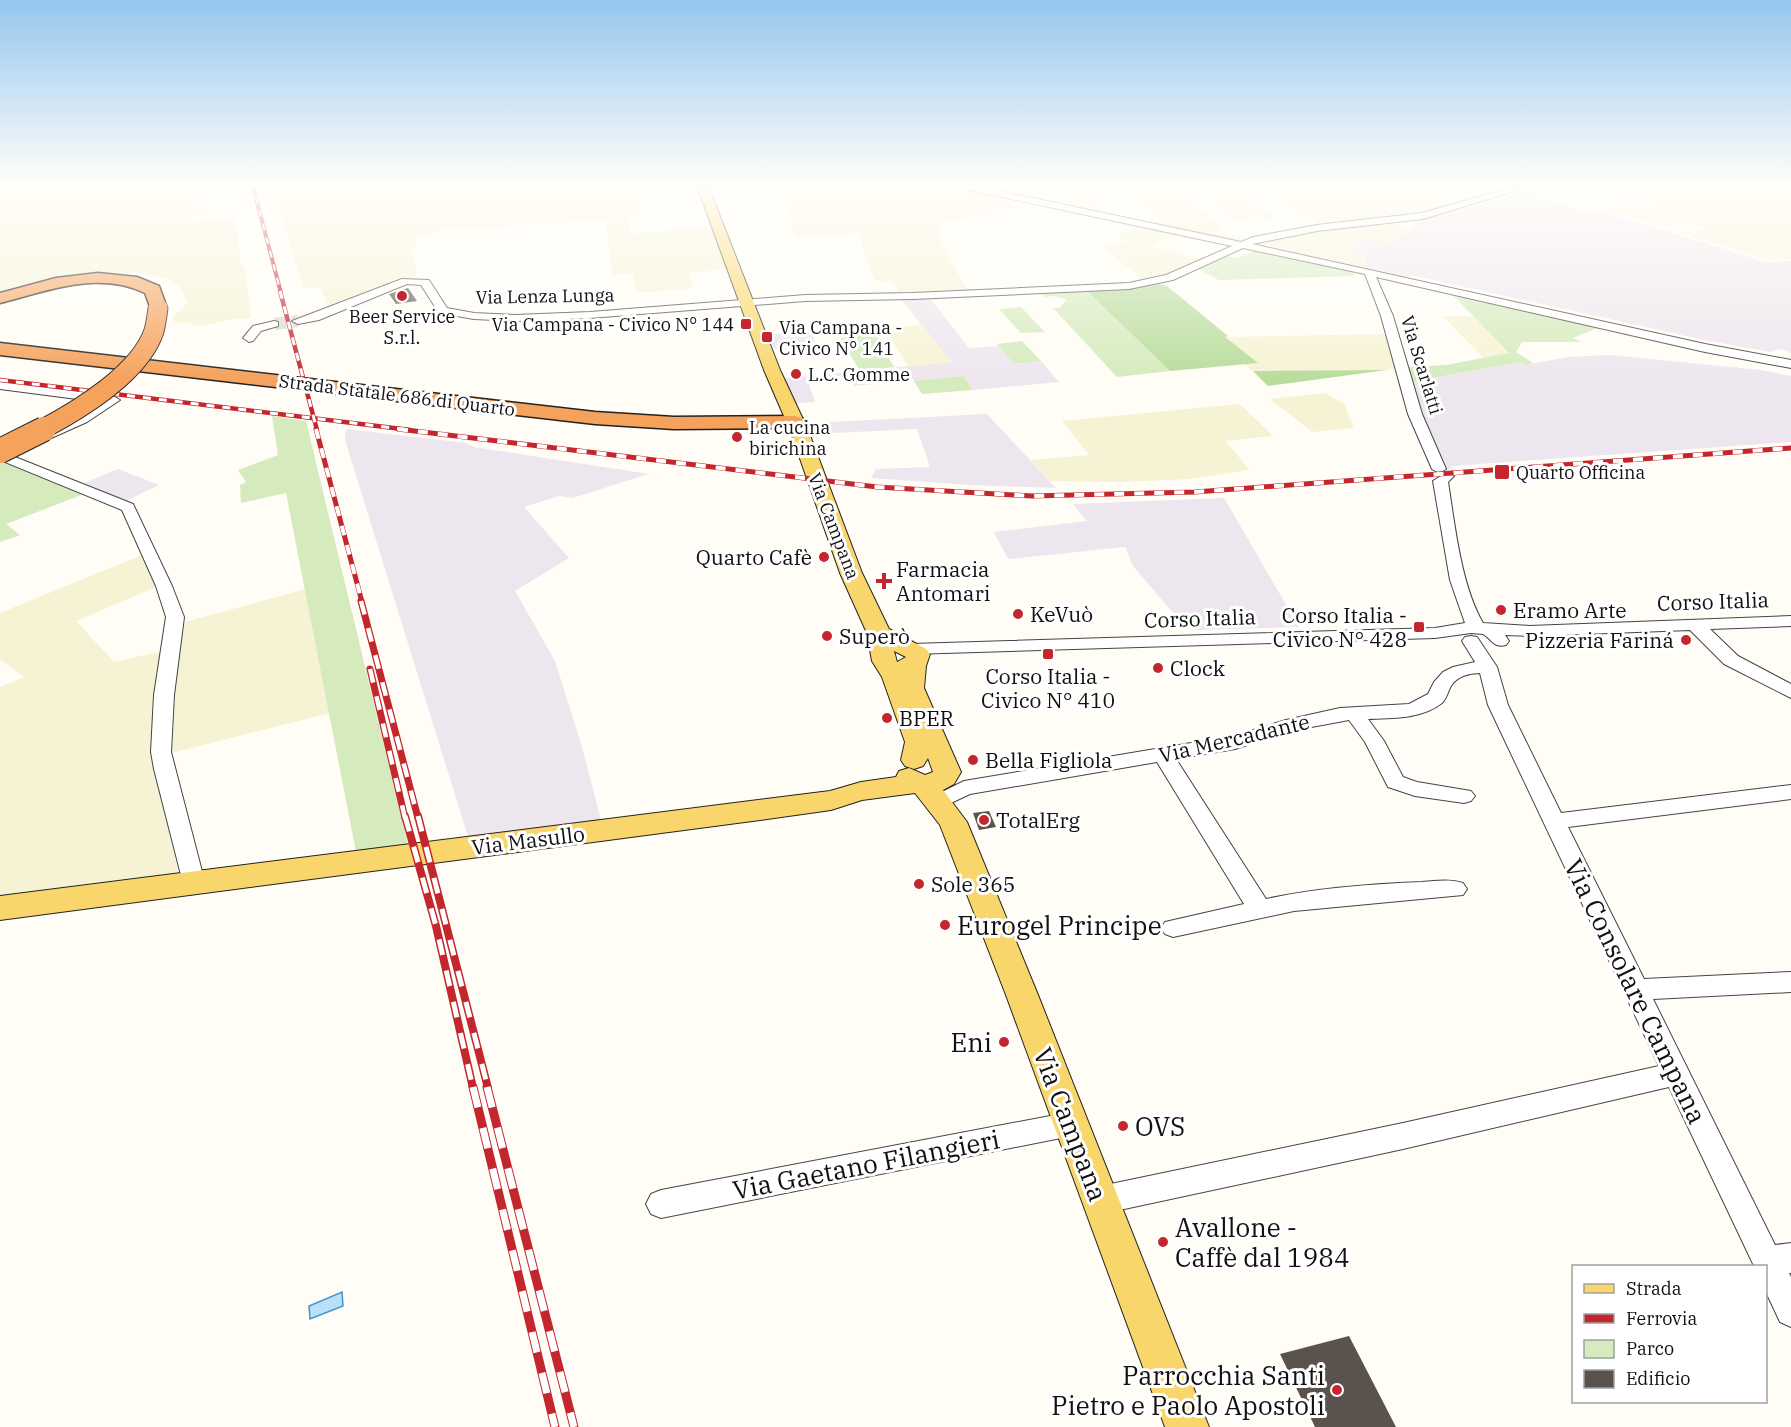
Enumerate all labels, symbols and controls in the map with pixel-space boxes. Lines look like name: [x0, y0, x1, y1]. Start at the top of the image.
street label: Via Lenza Lunga: [475, 283, 615, 309]
marker: Beer Service S.r.l.: [395, 289, 409, 303]
place label: Beer Service S.r.l.: [349, 305, 455, 349]
place label: Via Campana - Civico N° 144: [491, 313, 734, 336]
street label: Via Scarlatti: [1396, 313, 1448, 418]
place label: Via Campana - Civico N° 141: [779, 316, 902, 360]
marker: Via Campana - Civico N° 144: [739, 317, 753, 331]
marker: Via Campana - Civico N° 141: [760, 330, 774, 344]
place label: L.C. Gomme: [808, 363, 910, 386]
marker: L.C. Gomme: [789, 367, 803, 381]
street label: Strada Statale 686 di Quarto: [278, 369, 516, 421]
place label: La cucina birichina: [749, 416, 831, 460]
marker: La cucina birichina: [730, 430, 744, 444]
place label: Quarto Officina: [1516, 461, 1646, 484]
marker: Quarto Officina: [1493, 463, 1511, 481]
street label: Via Campana: [803, 470, 865, 583]
place label: Quarto Cafè: [696, 543, 812, 571]
marker: Quarto Cafè: [817, 550, 831, 564]
place label: Farmacia Antomari: [896, 555, 990, 607]
marker: Farmacia Antomari: [877, 574, 891, 588]
street label: Corso Italia: [1657, 585, 1769, 617]
place label: Eramo Arte: [1513, 596, 1627, 624]
place label: KeVuò: [1030, 600, 1093, 628]
place label: Corso Italia - Civico N° 428: [1273, 601, 1407, 653]
street label: Corso Italia: [1144, 602, 1256, 634]
marker: Eramo Arte: [1494, 603, 1508, 617]
marker: KeVuò: [1011, 607, 1025, 621]
marker: Corso Italia - Civico N° 428: [1412, 620, 1426, 634]
place label: Superò: [839, 622, 910, 650]
place label: Pizzeria Fariná: [1525, 626, 1674, 654]
marker: Superò: [820, 629, 834, 643]
marker: Pizzeria Fariná: [1679, 633, 1693, 647]
marker: Corso Italia - Civico N° 410: [1041, 647, 1055, 661]
place label: Clock: [1170, 654, 1226, 682]
marker: Clock: [1151, 661, 1165, 675]
place label: Corso Italia - Civico N° 410: [981, 662, 1115, 714]
place label: BPER: [899, 704, 954, 732]
street label: Via Mercadante: [1156, 707, 1312, 769]
marker: BPER: [880, 711, 894, 725]
place label: Bella Figliola: [985, 746, 1112, 774]
marker: Bella Figliola: [966, 753, 980, 767]
place label: TotalErg: [996, 806, 1081, 834]
marker: TotalErg: [977, 813, 991, 827]
street label: Via Masullo: [470, 819, 586, 861]
street label: Via Consolare Campana: [1557, 853, 1715, 1129]
place label: Sole 365: [931, 870, 1015, 898]
marker: Sole 365: [912, 877, 926, 891]
place label: Eurogel Principe: [957, 908, 1162, 942]
marker: Eurogel Principe: [938, 918, 952, 932]
place label: Eni: [951, 1025, 992, 1059]
marker: Eni: [997, 1035, 1011, 1049]
street label: Via Campana: [1026, 1042, 1116, 1206]
place label: OVS: [1135, 1109, 1185, 1143]
marker: OVS: [1116, 1119, 1130, 1133]
street label: Via Gaetano Filangieri: [730, 1121, 1002, 1207]
place label: Avallone - Caffè dal 1984: [1175, 1210, 1350, 1274]
marker: Avallone - Caffè dal 1984: [1156, 1235, 1170, 1249]
legend: [1572, 1265, 1767, 1403]
text: Strada: [1626, 1277, 1682, 1300]
text: Ferrovia: [1626, 1307, 1697, 1330]
text: Parco: [1626, 1337, 1674, 1360]
place label: Parrocchia Santi Pietro e Paolo Apostoli: [1051, 1358, 1325, 1422]
text: Edificio: [1626, 1367, 1690, 1390]
marker: Parrocchia Santi Pietro e Paolo Apostoli: [1330, 1383, 1344, 1397]

